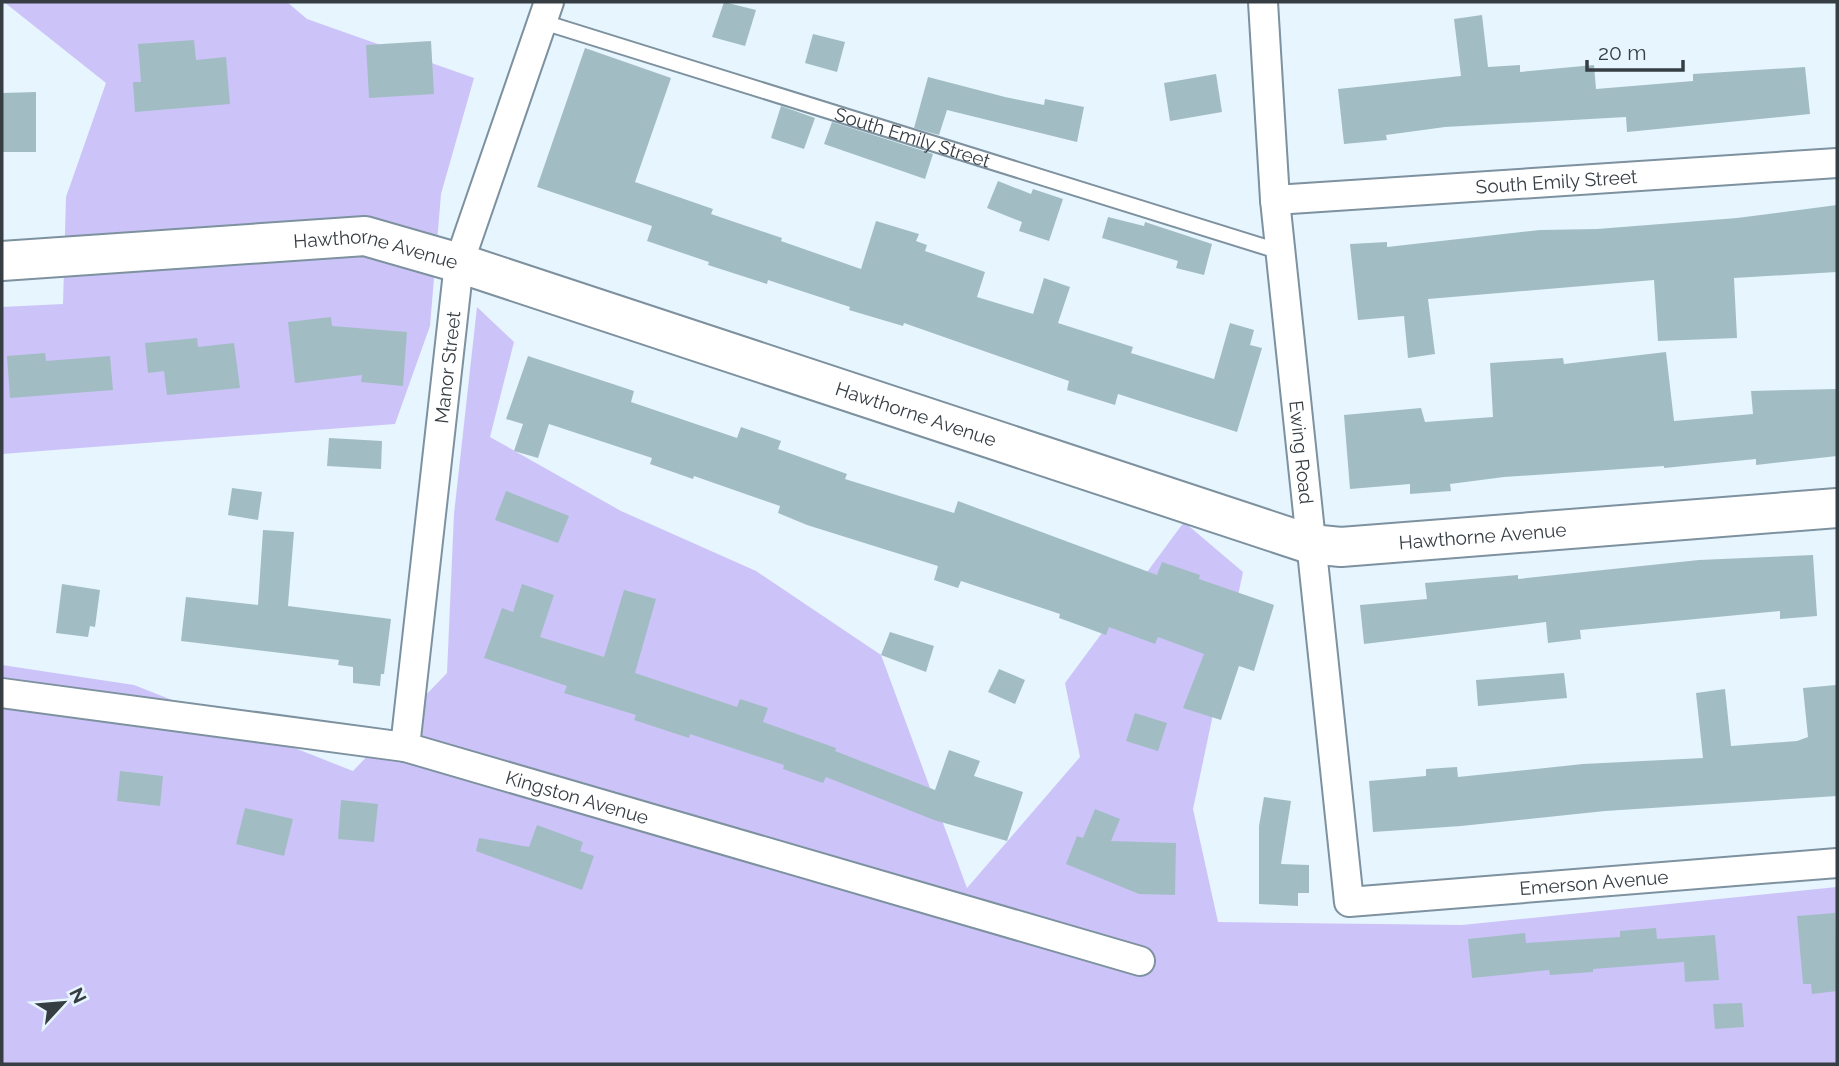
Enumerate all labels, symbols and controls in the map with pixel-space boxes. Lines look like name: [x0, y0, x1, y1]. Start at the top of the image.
scale bar: [1587, 28, 1683, 72]
text: 20 m: [1598, 40, 1646, 65]
street label: South Emily Street: [832, 103, 994, 172]
street label: South Emily Street: [1475, 165, 1638, 198]
street label: Hawthorne Avenue: [293, 225, 460, 273]
street label: Manor Street: [430, 309, 465, 425]
street label: Hawthorne Avenue: [833, 377, 999, 451]
street label: Ewing Road: [1285, 399, 1318, 505]
street label: Hawthorne Avenue: [1398, 518, 1567, 553]
street label: Kingston Avenue: [503, 766, 651, 828]
street label: Emerson Avenue: [1519, 866, 1669, 899]
north arrow: [28, 968, 98, 1038]
text: N: [65, 984, 91, 1007]

